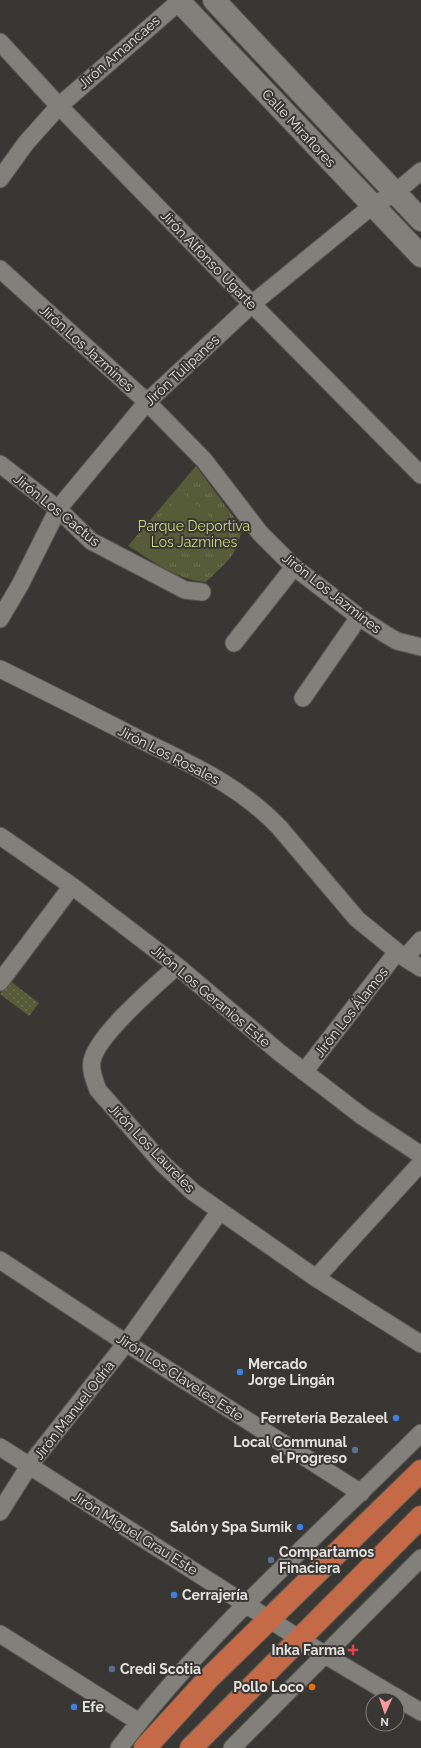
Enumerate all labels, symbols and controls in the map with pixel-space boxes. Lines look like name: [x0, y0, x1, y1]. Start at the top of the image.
street label: Jirón Amancaes: [75, 12, 163, 92]
street label: Calle Miraflores: [259, 86, 339, 170]
street label: Jirón Alfonso Ugarte: [158, 207, 260, 313]
street label: Jirón Los Jazmines: [37, 302, 137, 395]
street label: Jirón Tulipanes: [141, 331, 223, 409]
street label: Jirón Los Cactus: [11, 470, 103, 550]
park label: Parque Deportiva Los Jazmines: [138, 518, 250, 550]
street label: Jirón Los Jazmines: [279, 549, 385, 637]
street label: Jirón Los Rosales: [116, 723, 223, 788]
street label: Jirón Los Geranios Este: [148, 942, 274, 1050]
street label: Jirón Los Álamos: [310, 963, 391, 1060]
street label: Jirón Los Laureles: [106, 1100, 199, 1196]
street label: Jirón Los Claveles Este: [114, 1330, 246, 1424]
place label: Mercado Jorge Lingán: [248, 1356, 335, 1388]
street label: Jirón Manuel Odría: [30, 1357, 118, 1463]
marker: Mercado Jorge Lingán: [235, 1367, 245, 1377]
place label: Ferretería Bezaleel: [260, 1410, 389, 1426]
marker: Ferretería Bezaleel: [391, 1413, 401, 1423]
place label: Local Communal el Progreso: [233, 1434, 348, 1466]
marker: Local Communal el Progreso: [350, 1445, 360, 1455]
street label: Jirón Miguel Grau Este: [69, 1488, 201, 1578]
place label: Salón y Spa Sumik: [170, 1519, 292, 1535]
marker: Salón y Spa Sumik: [295, 1522, 305, 1532]
place label: Compartamos Finaciera: [279, 1544, 374, 1576]
marker: Compartamos Finaciera: [266, 1555, 276, 1565]
place label: Cerrajería: [182, 1587, 248, 1603]
marker: Cerrajería: [169, 1590, 179, 1600]
place label: Inka Farma: [271, 1642, 345, 1658]
marker: Inka Farma: [348, 1645, 358, 1655]
place label: Credi Scotia: [120, 1661, 201, 1677]
marker: Credi Scotia: [107, 1664, 117, 1674]
place label: Pollo Loco: [233, 1679, 305, 1695]
marker: Pollo Loco: [307, 1682, 317, 1692]
north arrow: [365, 1692, 405, 1732]
place label: Efe: [82, 1699, 104, 1715]
marker: Efe: [69, 1702, 79, 1712]
text: N: [380, 1715, 389, 1728]

